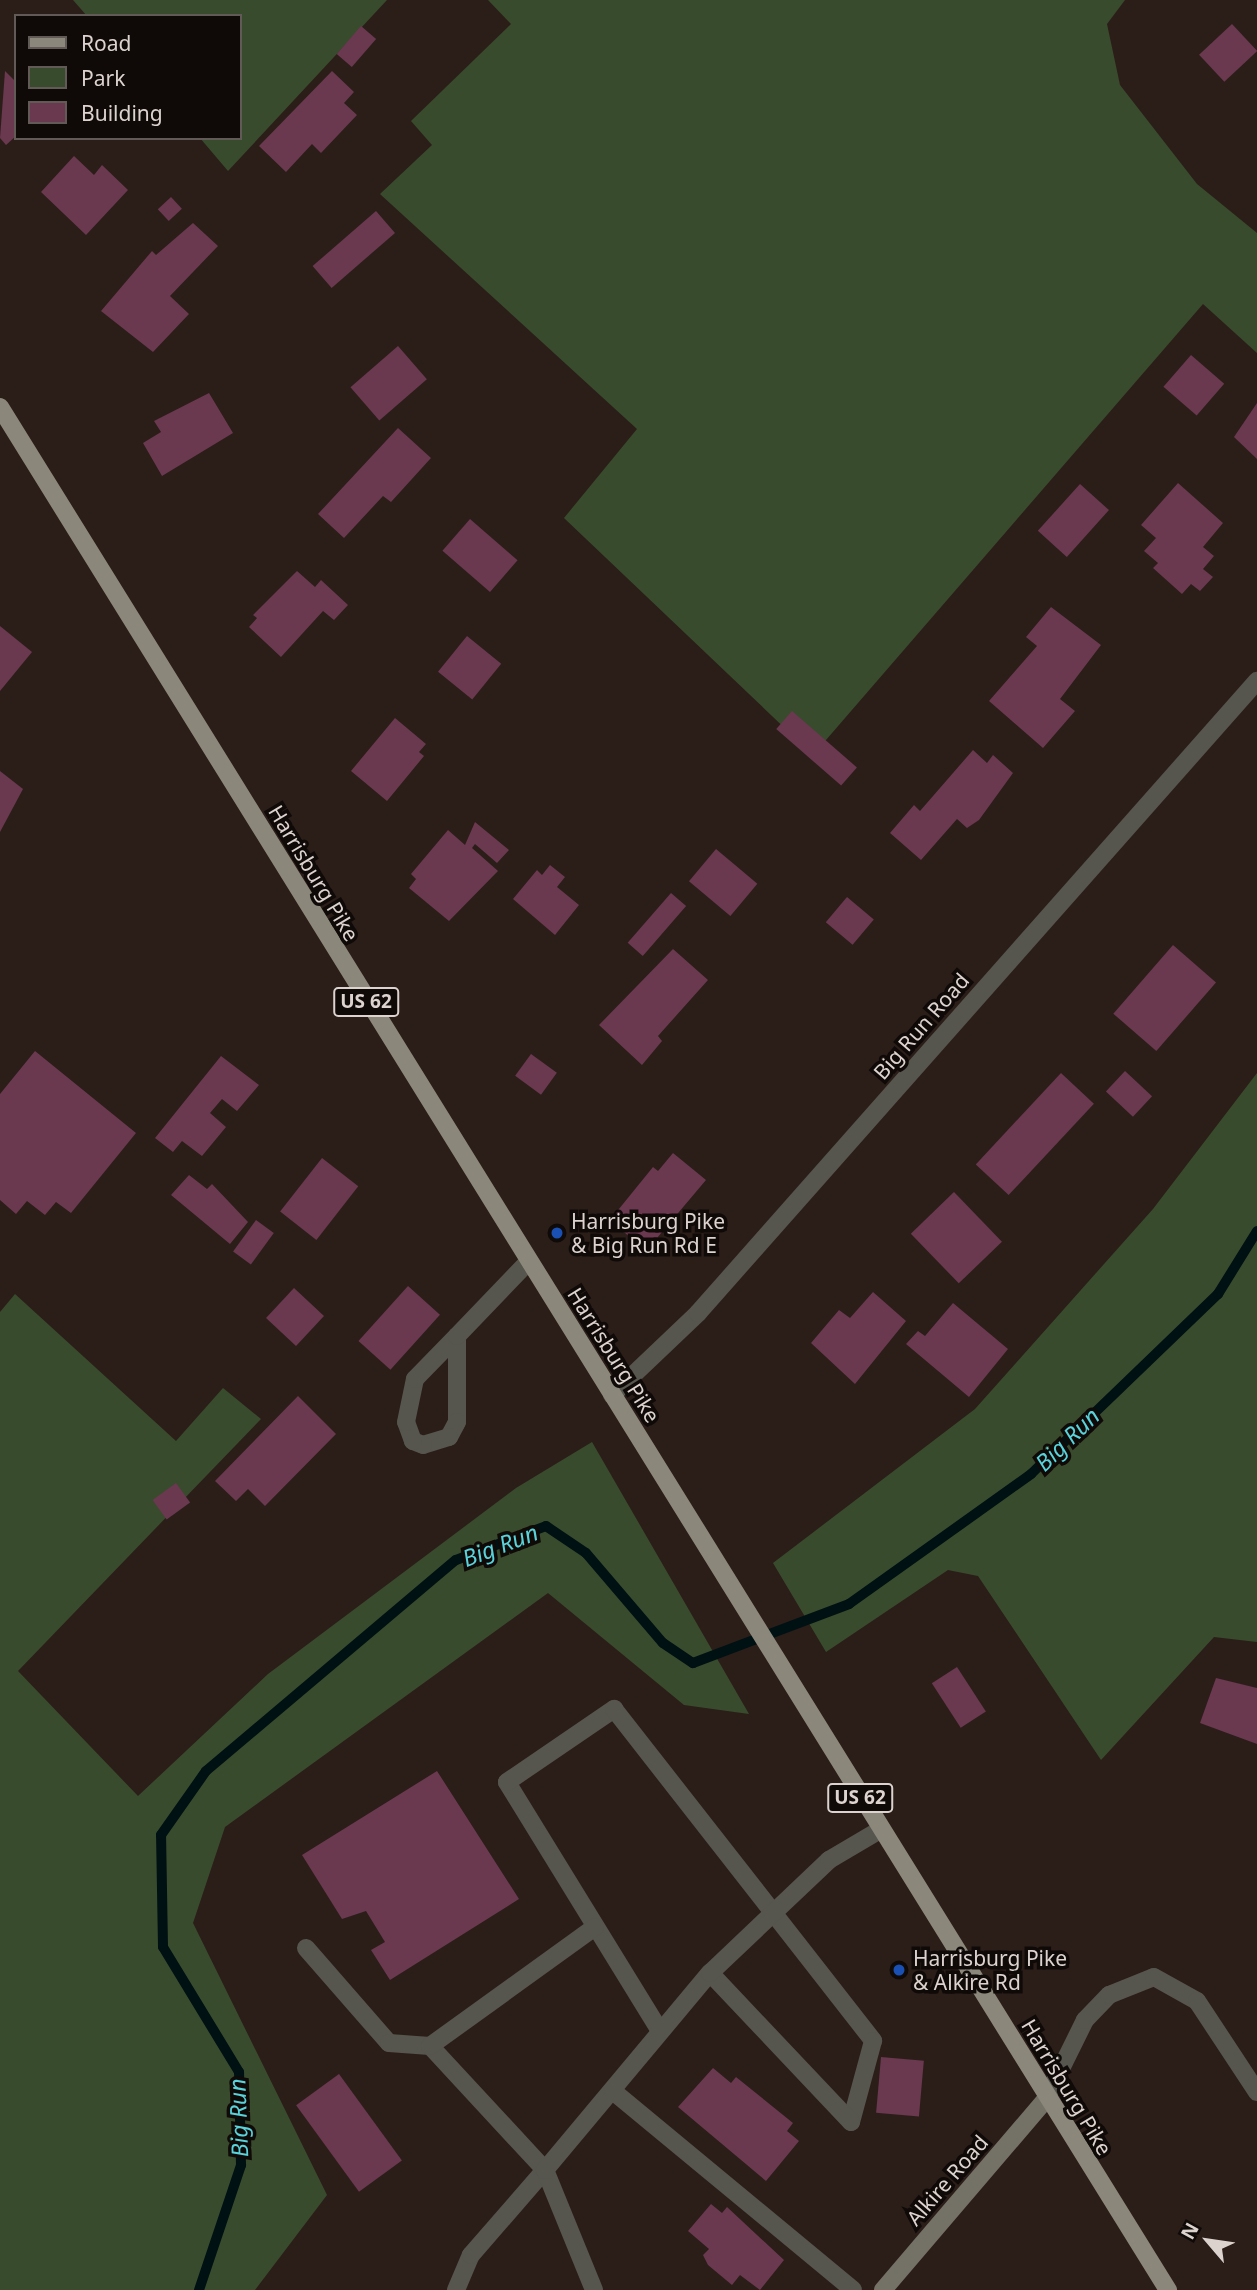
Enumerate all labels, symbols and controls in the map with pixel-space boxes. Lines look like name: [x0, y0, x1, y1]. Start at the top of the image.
legend: [14, 14, 242, 140]
text: Road: [81, 29, 131, 57]
text: Park: [81, 64, 125, 92]
text: Building: [81, 99, 163, 127]
street label: Harrisburg Pike: [264, 800, 364, 946]
street label: Big Run Road: [868, 968, 974, 1084]
road number: US 62: [333, 986, 399, 1018]
place label: Harrisburg Pike & Big Run Rd E: [571, 1208, 725, 1258]
marker: Harrisburg Pike & Big Run Rd E: [549, 1225, 565, 1241]
street label: Harrisburg Pike: [562, 1283, 666, 1427]
water label: Big Run: [1029, 1402, 1105, 1476]
water label: Big Run: [458, 1518, 542, 1572]
road number: US 62: [827, 1782, 893, 1814]
place label: Harrisburg Pike & Alkire Rd: [913, 1945, 1067, 1995]
marker: Harrisburg Pike & Alkire Rd: [891, 1962, 907, 1978]
street label: Harrisburg Pike: [1017, 2014, 1117, 2160]
water label: Big Run: [223, 2078, 253, 2158]
street label: Alkire Road: [901, 2130, 993, 2230]
north arrow: [1173, 2206, 1243, 2276]
text: N: [1175, 2218, 1205, 2244]

